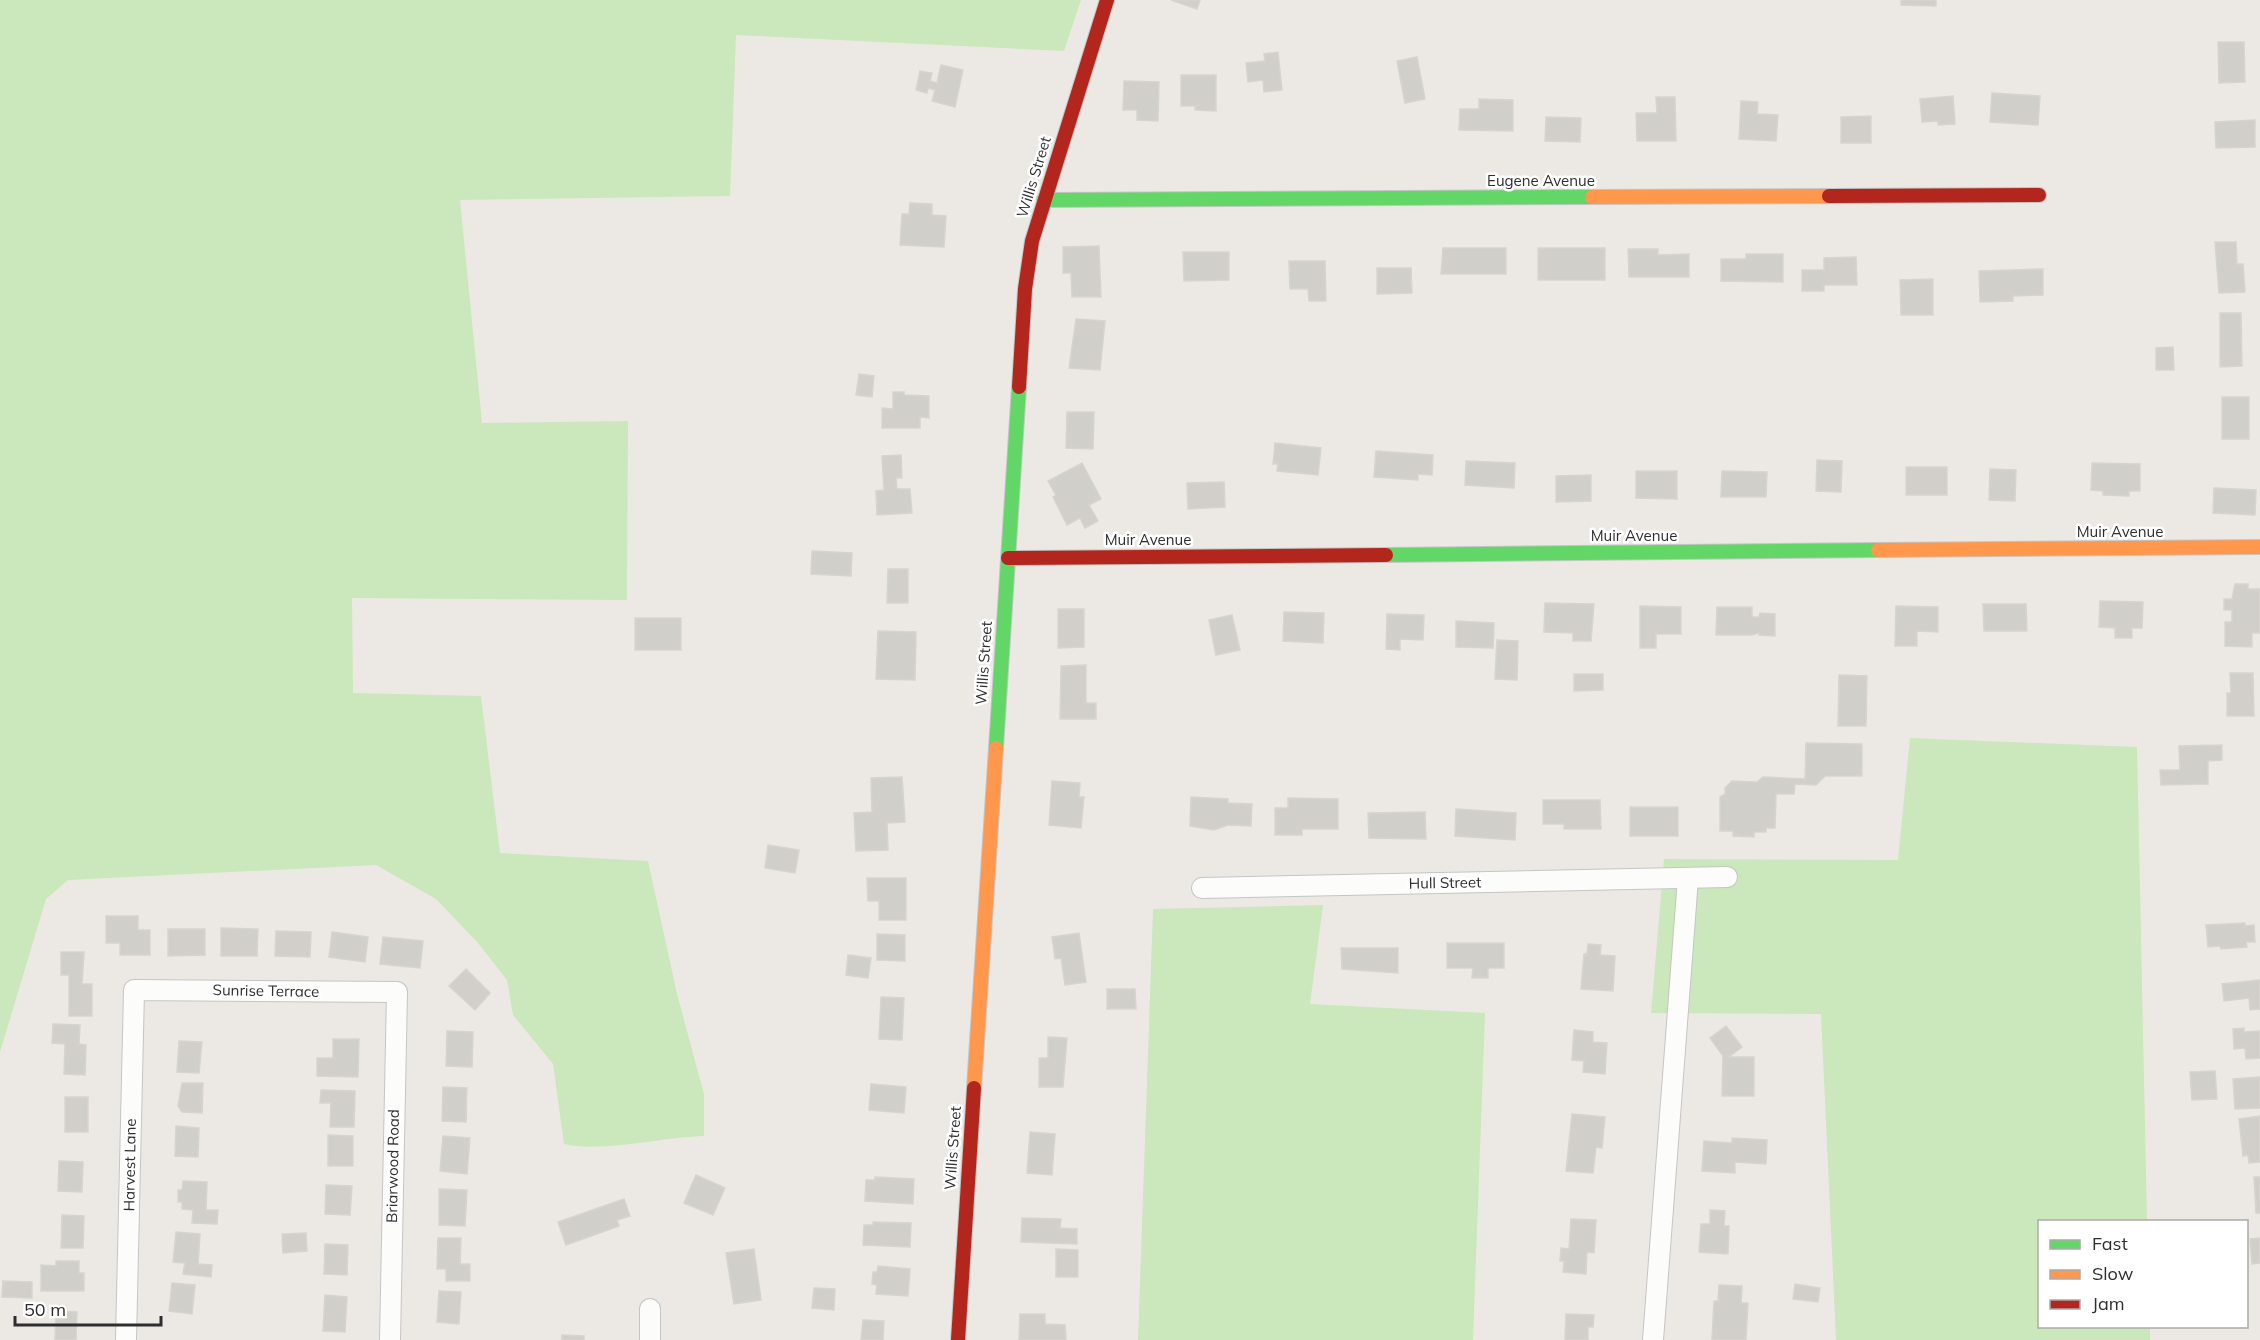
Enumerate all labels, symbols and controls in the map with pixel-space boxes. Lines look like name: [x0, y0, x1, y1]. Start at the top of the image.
street label: Willis Street: [1012, 134, 1055, 220]
street label: Eugene Avenue: [1487, 171, 1595, 190]
street label: Muir Avenue: [2077, 522, 2163, 541]
street label: Muir Avenue: [1591, 526, 1677, 545]
street label: Muir Avenue: [1105, 530, 1191, 549]
street label: Willis Street: [971, 621, 996, 705]
street label: Hull Street: [1408, 872, 1481, 893]
street label: Sunrise Terrace: [213, 980, 319, 1001]
street label: Willis Street: [940, 1106, 965, 1190]
street label: Briarwood Road: [382, 1109, 403, 1223]
street label: Harvest Lane: [119, 1118, 140, 1212]
legend: [2038, 1220, 2248, 1328]
text: Fast: [2092, 1232, 2128, 1255]
text: Slow: [2092, 1262, 2134, 1285]
scale bar: [15, 1289, 160, 1327]
text: Jam: [2092, 1292, 2125, 1315]
text: 50 m: [24, 1298, 66, 1321]

